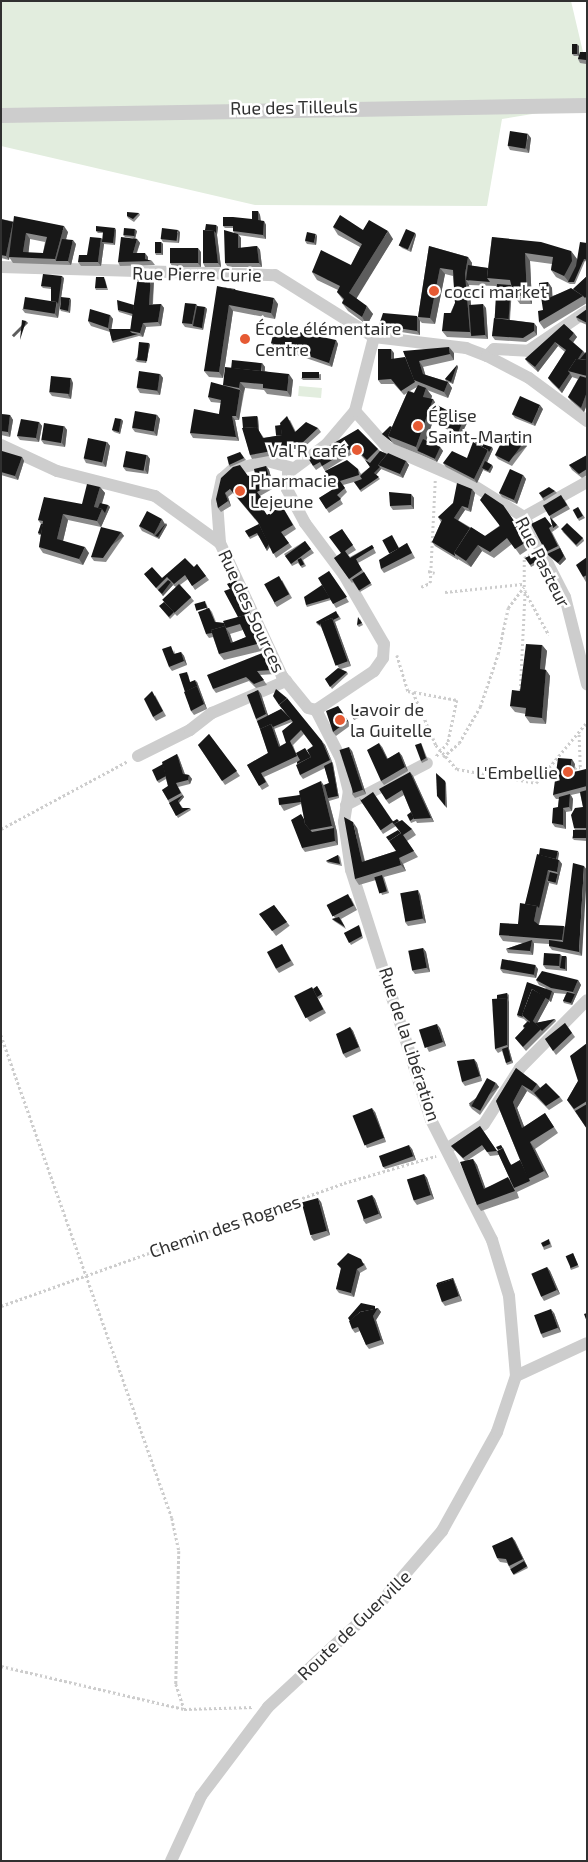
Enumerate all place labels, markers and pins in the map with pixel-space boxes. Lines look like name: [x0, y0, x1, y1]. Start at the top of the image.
place label: cocci market: [444, 280, 547, 302]
marker: cocci market: [428, 285, 440, 297]
place label: École élémentaire Centre: [255, 318, 401, 360]
marker: École élémentaire Centre: [239, 333, 251, 345]
place label: Église Saint-Martin: [428, 405, 532, 448]
marker: Église Saint-Martin: [412, 420, 424, 432]
place label: Val'R café: [268, 439, 347, 461]
marker: Val'R café: [351, 444, 363, 456]
place label: Pharmacie Lejeune: [250, 470, 337, 512]
marker: Pharmacie Lejeune: [234, 485, 246, 497]
place label: Lavoir de la Guitelle: [350, 699, 432, 742]
marker: Lavoir de la Guitelle: [334, 714, 346, 726]
place label: L'Embellie: [476, 761, 558, 783]
marker: L'Embellie: [562, 766, 574, 778]

